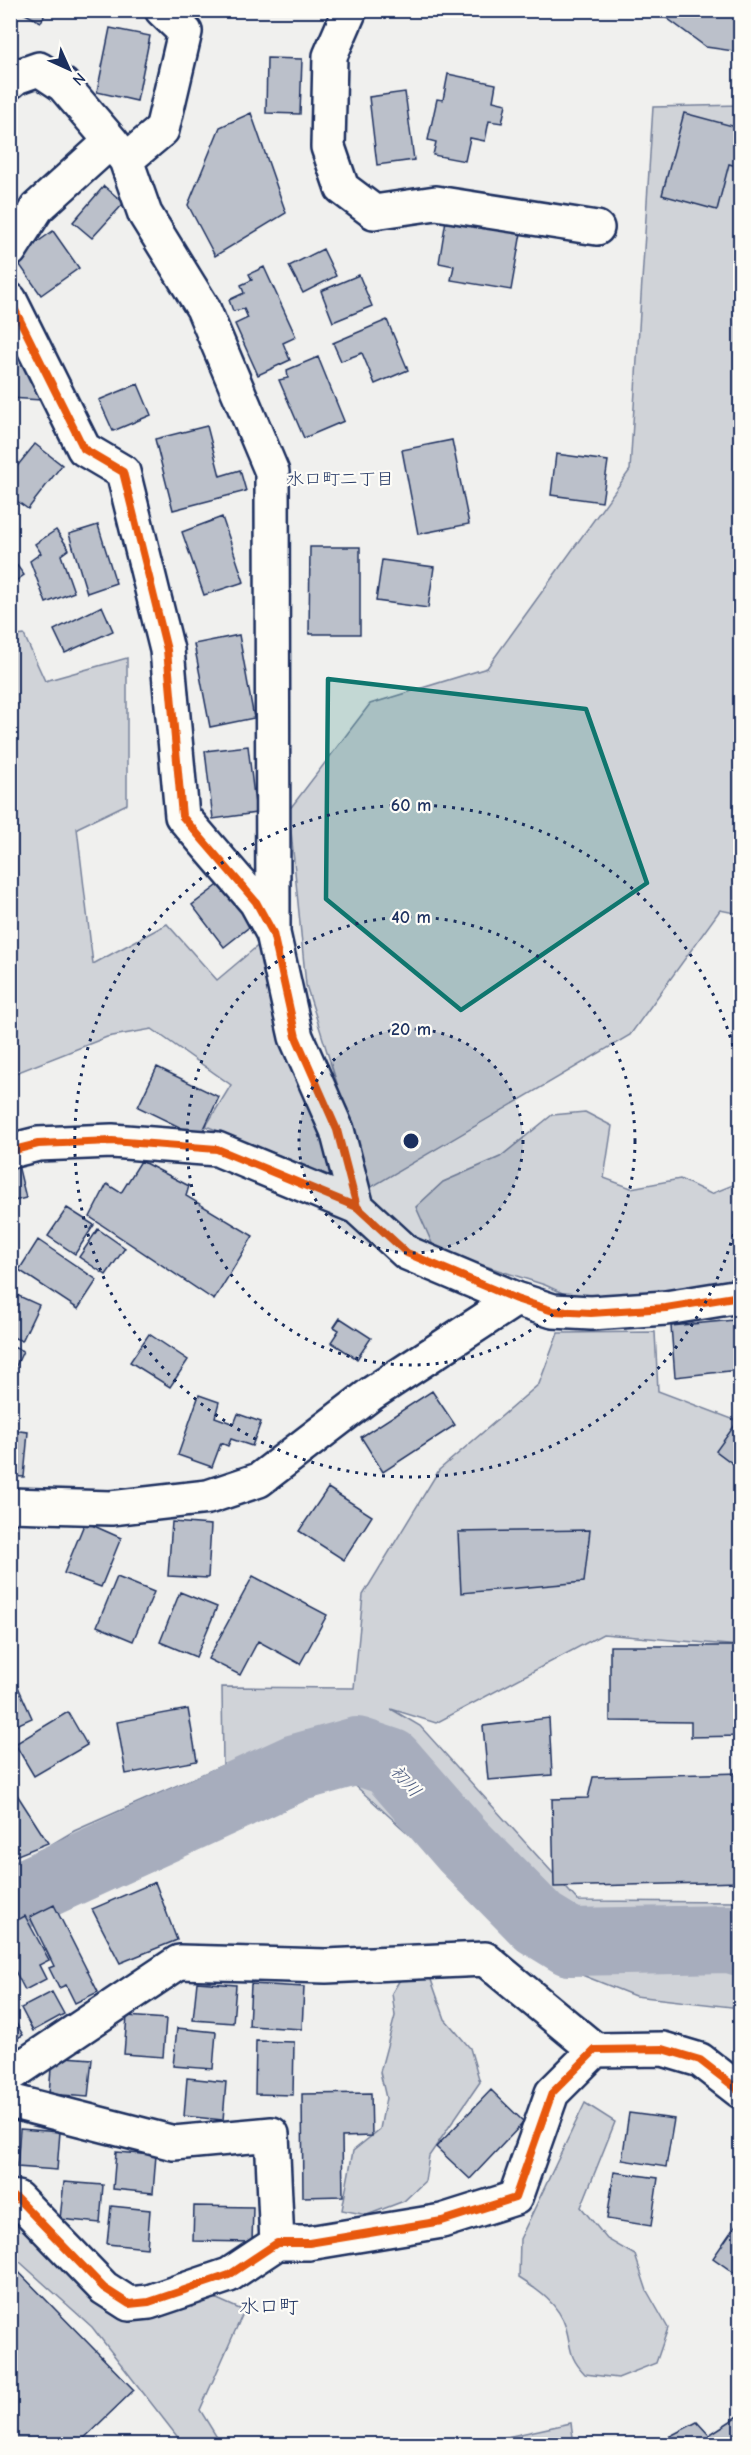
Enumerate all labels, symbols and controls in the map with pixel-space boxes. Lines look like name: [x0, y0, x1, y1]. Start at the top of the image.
north arrow: [39, 39, 99, 99]
text: N: [69, 69, 89, 89]
district label: 水口町二丁目: [286, 469, 394, 490]
text: 60 m: [391, 795, 431, 816]
text: 40 m: [391, 907, 431, 928]
text: 20 m: [391, 1019, 431, 1040]
centre of rings: [401, 1131, 421, 1151]
water label: 初川: [386, 1761, 425, 1802]
district label: 水口町: [239, 2295, 299, 2318]

